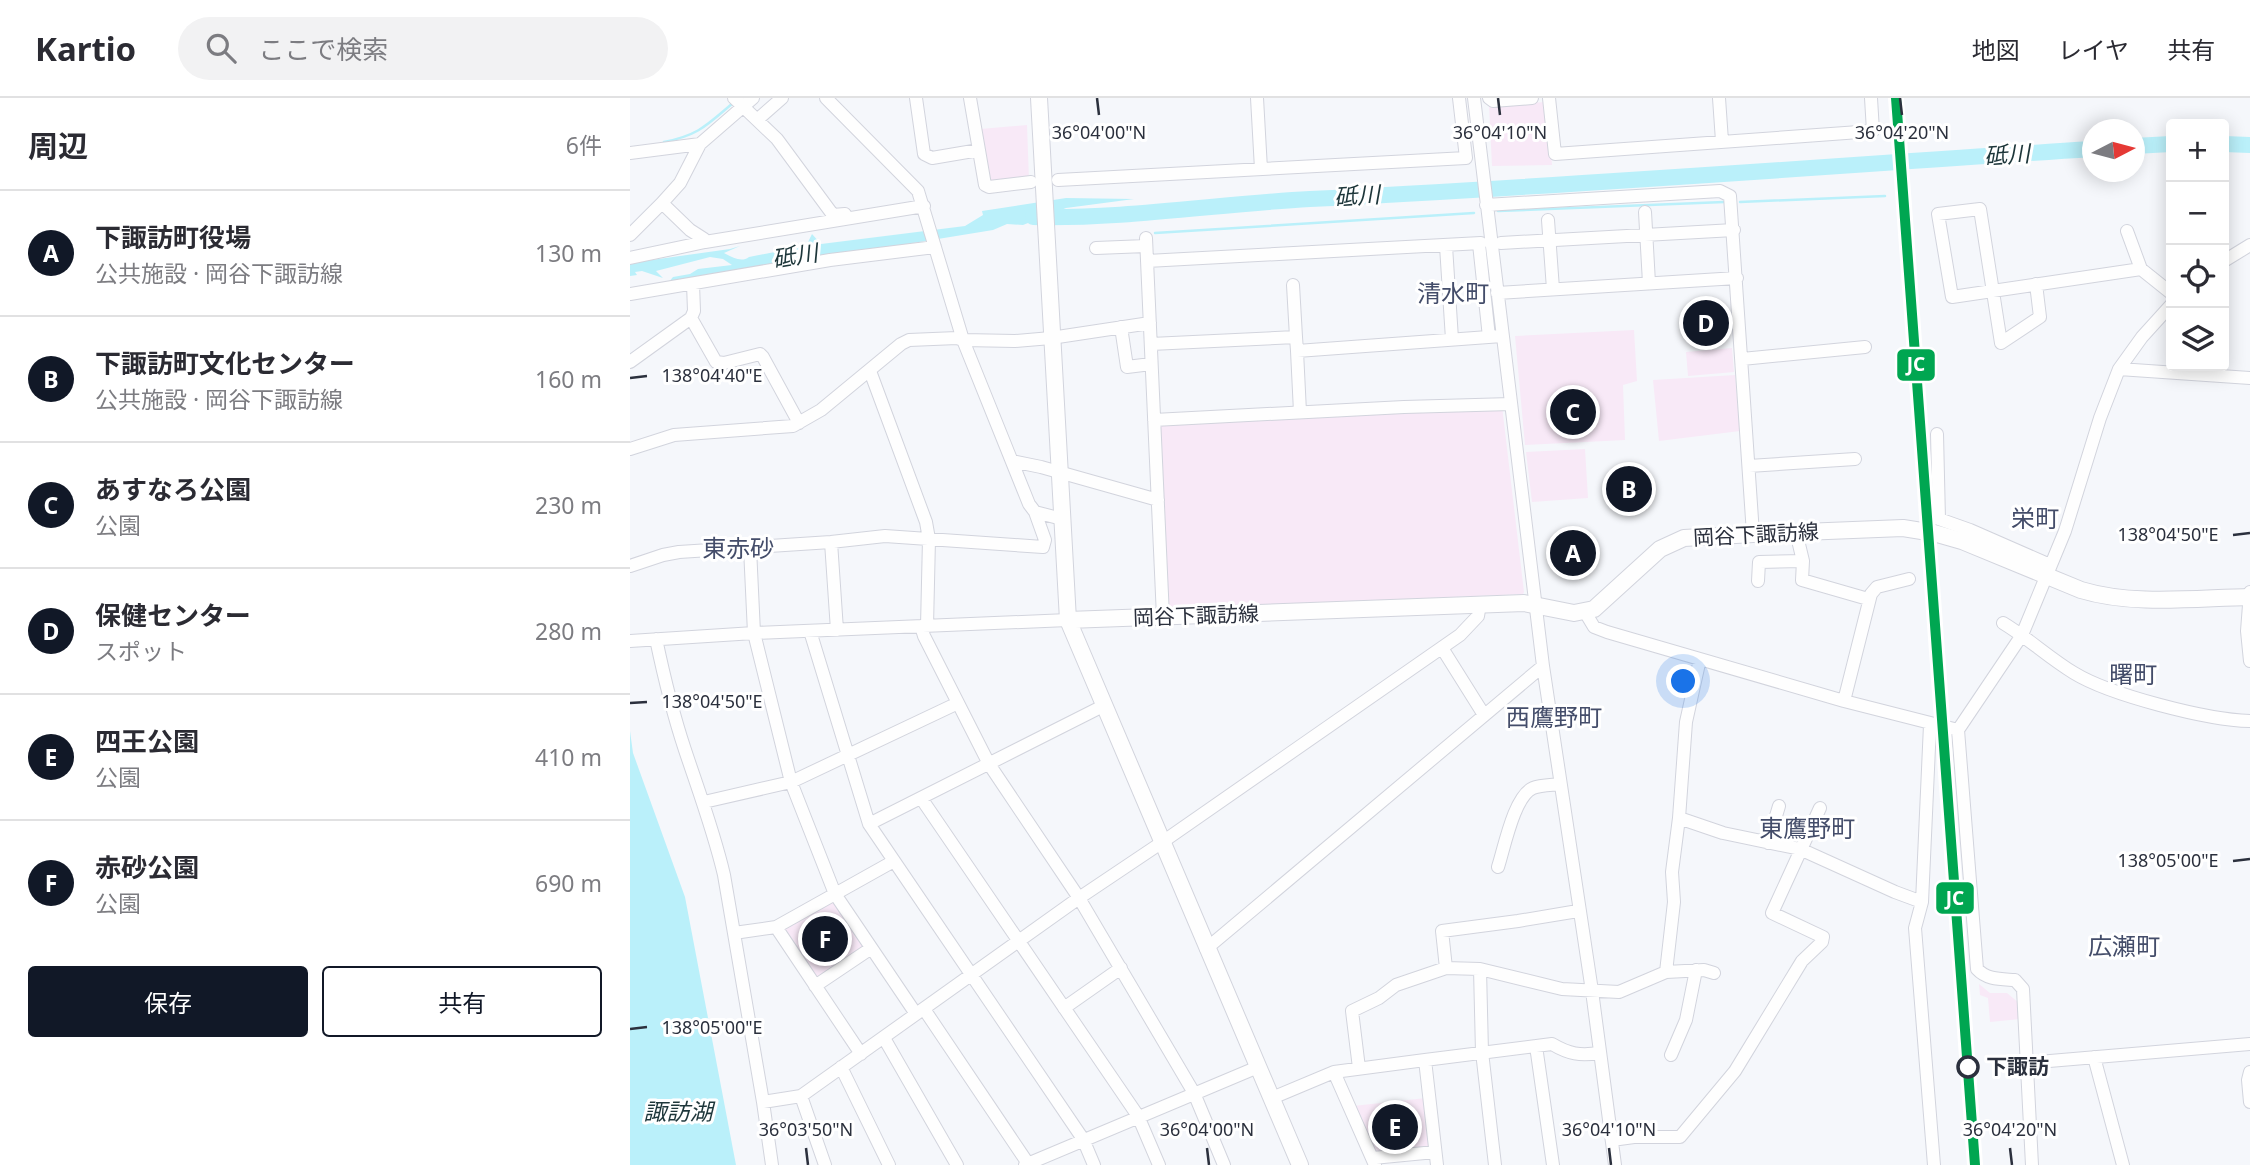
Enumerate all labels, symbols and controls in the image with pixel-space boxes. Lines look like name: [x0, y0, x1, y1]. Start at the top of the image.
search box: [178, 17, 668, 80]
text: Kartio: [35, 26, 136, 71]
icon: search: [202, 29, 240, 67]
text: ここで検索: [258, 31, 388, 67]
text: 地図: [1972, 33, 2020, 66]
text: レイヤ: [2058, 33, 2129, 66]
text: 共有: [2167, 33, 2215, 66]
north arrow: [2082, 119, 2145, 182]
map controls: [2166, 119, 2229, 371]
button: +: [2166, 119, 2229, 182]
text: 36°04'00"N: [1052, 120, 1146, 144]
text: 36°04'10"N: [1453, 120, 1547, 144]
text: 36°04'20"N: [1855, 120, 1949, 144]
text: 周辺: [28, 125, 88, 166]
text: 6件: [566, 129, 602, 161]
water label: 砥川: [1983, 136, 2034, 172]
water label: 砥川: [1333, 177, 1384, 213]
button: −: [2166, 182, 2229, 245]
text: 下諏訪町役場: [95, 219, 251, 255]
water label: 砥川: [770, 235, 823, 274]
text: A: [43, 237, 59, 269]
text: 130 m: [535, 237, 602, 269]
button: locate: [2166, 245, 2229, 308]
text: 公共施設 · 岡谷下諏訪線: [95, 257, 343, 289]
district label: 清水町: [1417, 276, 1489, 309]
pin: D: [1683, 297, 1729, 349]
button: layers: [2166, 308, 2229, 371]
text: 下諏訪町文化センター: [95, 345, 355, 381]
line badge: JC: [1896, 348, 1936, 382]
text: JC: [1905, 351, 1925, 377]
text: B: [43, 363, 59, 395]
text: 160 m: [535, 363, 602, 395]
text: 138°04'40"E: [661, 363, 763, 387]
text: 公共施設 · 岡谷下諏訪線: [95, 383, 343, 415]
pin: C: [1550, 386, 1596, 438]
pin: B: [1606, 463, 1652, 515]
text: あすなろ公園: [95, 471, 251, 507]
text: C: [44, 489, 58, 521]
text: 230 m: [535, 489, 602, 521]
district label: 栄町: [2011, 501, 2059, 534]
text: 公園: [95, 509, 141, 541]
street label: 岡谷下諏訪線: [1692, 517, 1820, 551]
text: 138°04'50"E: [2117, 522, 2219, 546]
pin: A: [1550, 527, 1596, 579]
district label: 東赤砂: [702, 531, 774, 564]
text: 保健センター: [95, 597, 251, 633]
street label: 岡谷下諏訪線: [1133, 599, 1259, 631]
text: D: [43, 615, 59, 647]
text: 280 m: [535, 615, 602, 647]
text: スポット: [95, 635, 187, 667]
district label: 曙町: [2109, 657, 2157, 690]
your location: [1666, 664, 1700, 698]
text: 138°04'50"E: [661, 689, 763, 713]
district label: 西鷹野町: [1506, 700, 1602, 733]
text: 四王公園: [95, 723, 199, 759]
text: E: [45, 741, 57, 773]
text: 410 m: [535, 741, 602, 773]
text: 公園: [95, 761, 141, 793]
district label: 東鷹野町: [1759, 811, 1855, 844]
text: 138°05'00"E: [2117, 848, 2219, 872]
text: 赤砂公園: [95, 849, 199, 885]
text: F: [45, 867, 57, 899]
text: 690 m: [535, 867, 602, 899]
line badge: JC: [1935, 881, 1975, 915]
text: JC: [1944, 885, 1964, 911]
text: 公園: [95, 887, 141, 919]
pin: F: [802, 913, 848, 965]
district label: 広瀬町: [2088, 929, 2160, 962]
button: 保存: [28, 966, 308, 1037]
button: 共有: [322, 966, 602, 1037]
text: 138°05'00"E: [661, 1015, 763, 1039]
place label: 下諏訪: [1986, 1052, 2049, 1080]
marker: 下諏訪: [1957, 1056, 1979, 1078]
water label: 諏訪湖: [644, 1095, 716, 1127]
pin: E: [1372, 1101, 1418, 1153]
text: 36°03'50"N: [759, 1117, 853, 1141]
text: 36°04'00"N: [1160, 1117, 1254, 1141]
text: 36°04'10"N: [1562, 1117, 1656, 1141]
text: 36°04'20"N: [1963, 1117, 2057, 1141]

